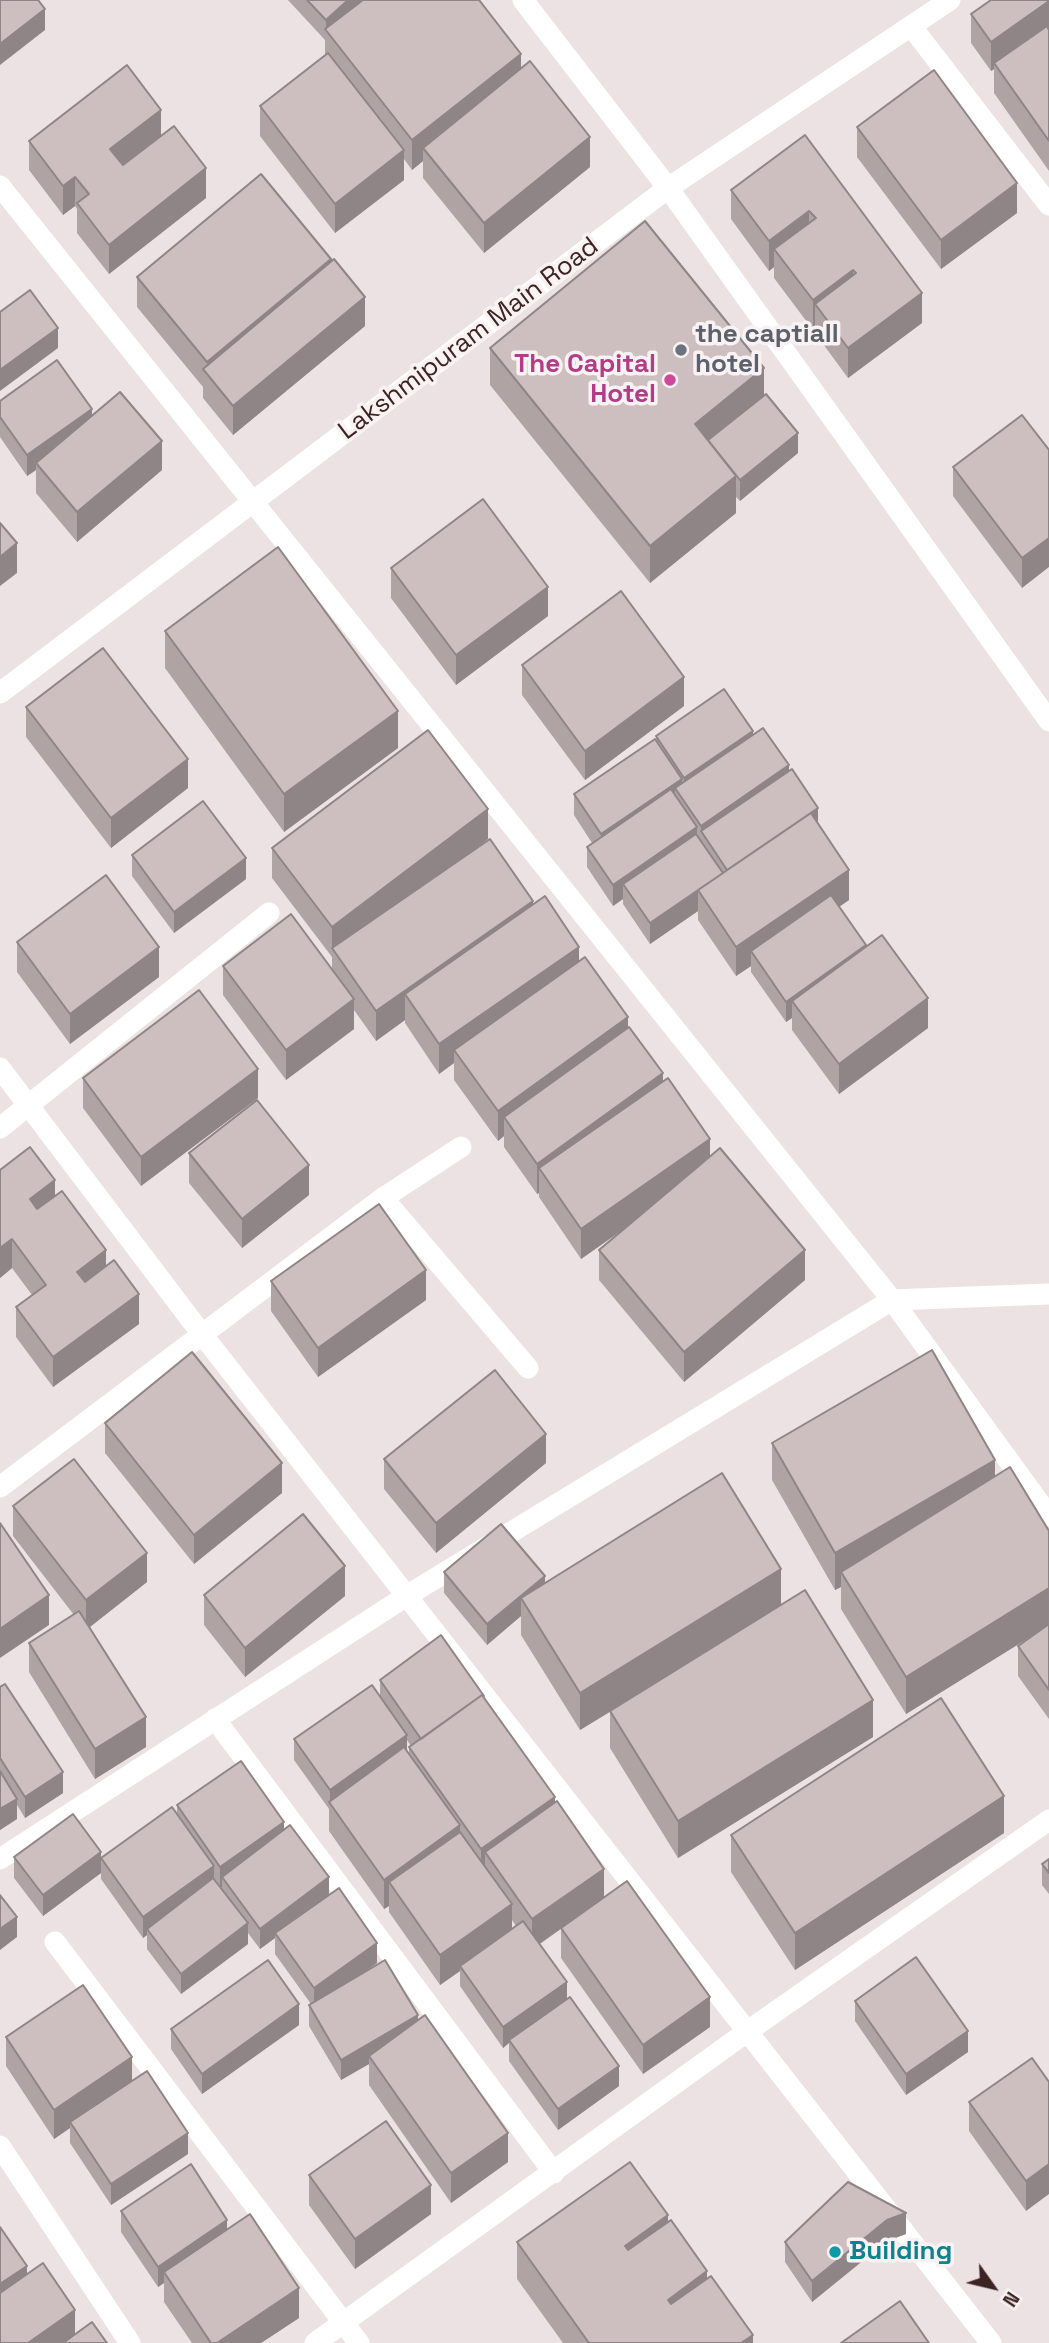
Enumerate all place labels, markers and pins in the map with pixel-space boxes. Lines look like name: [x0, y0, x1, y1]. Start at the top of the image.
place label: the captiall hotel: [695, 319, 839, 380]
marker: the captiall hotel: [673, 342, 689, 358]
place label: The Capital Hotel: [514, 349, 656, 410]
marker: The Capital Hotel: [662, 372, 678, 388]
place label: Building: [849, 2236, 952, 2268]
marker: Building: [827, 2244, 843, 2260]

